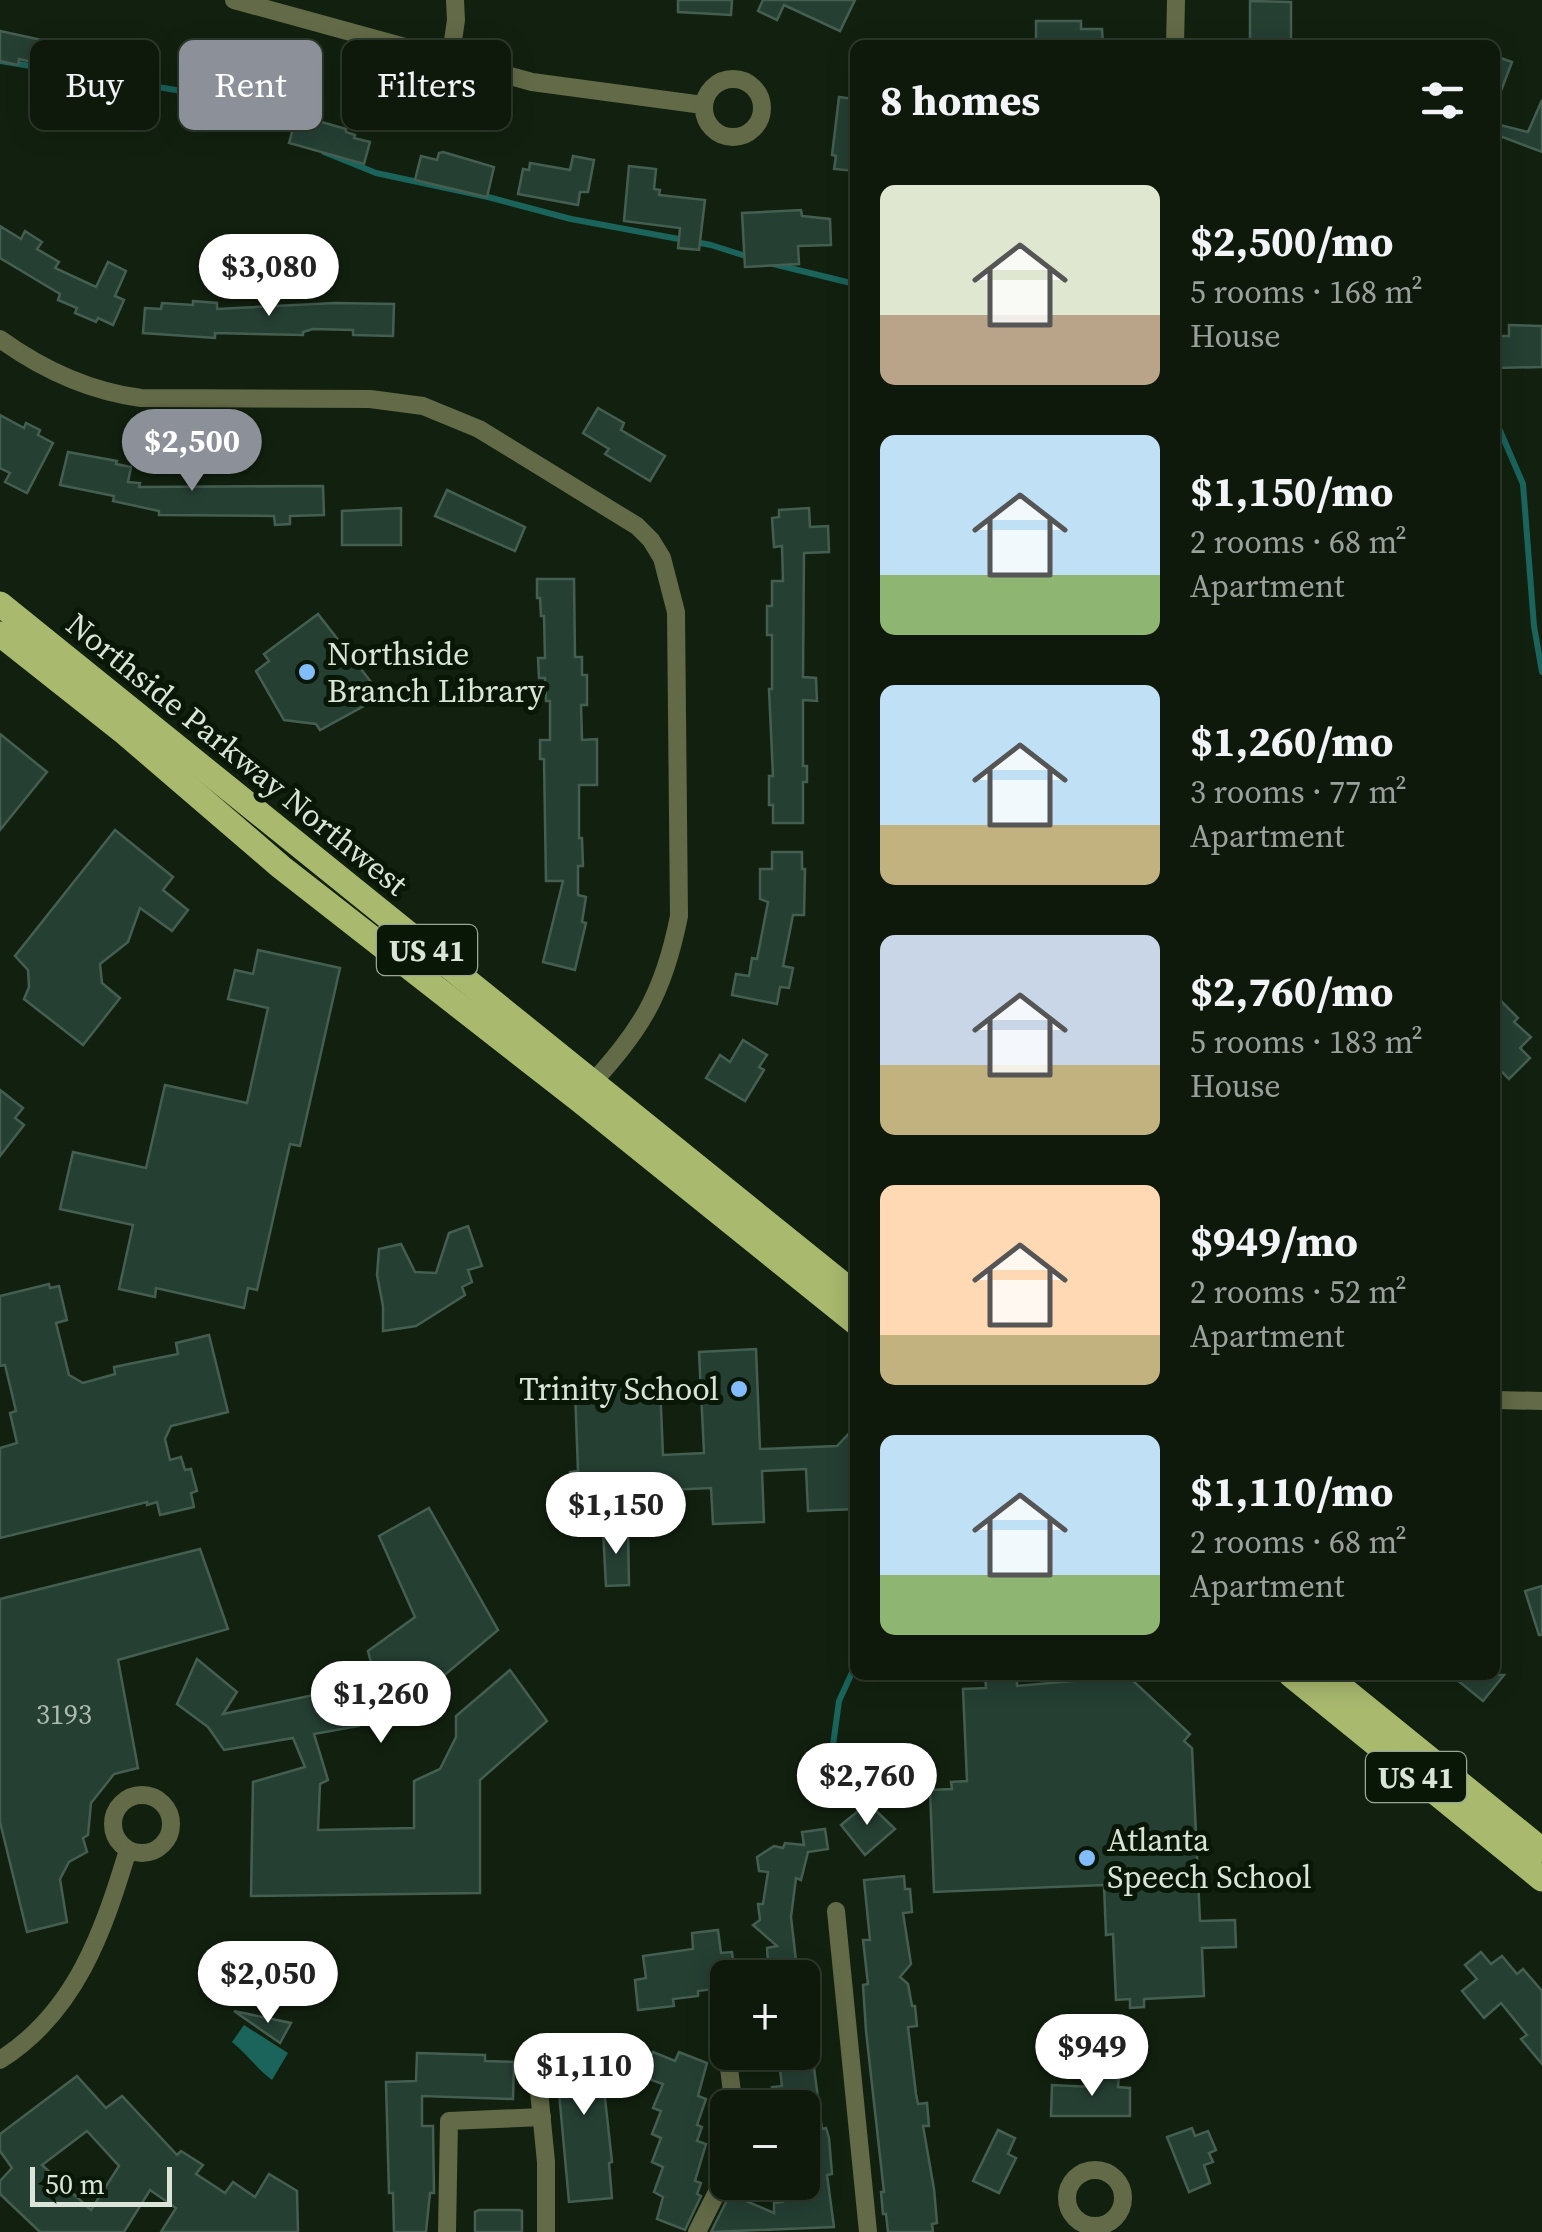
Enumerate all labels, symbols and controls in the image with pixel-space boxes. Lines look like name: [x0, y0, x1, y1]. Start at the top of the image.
chip: Buy: [30, 40, 159, 130]
chip: Rent: [179, 40, 322, 130]
chip: Filters: [342, 40, 511, 130]
text: 8 homes: [880, 71, 1040, 129]
icon: filters: [1415, 73, 1470, 128]
text: $2,500/mo: [1190, 212, 1393, 270]
icon: home: [960, 225, 1080, 345]
pin: $3,080: [188, 234, 350, 319]
text: $3,080: [221, 244, 317, 288]
text: 5 rooms · 168 m²: [1190, 270, 1423, 314]
text: House: [1190, 314, 1281, 358]
pin: $2,500: [111, 409, 273, 494]
text: $2,500: [144, 419, 240, 463]
text: $1,150/mo: [1190, 462, 1393, 520]
icon: home: [960, 475, 1080, 595]
text: 2 rooms · 68 m²: [1190, 520, 1407, 564]
text: Apartment: [1190, 564, 1344, 608]
street label: Northside Parkway Northwest: [57, 602, 417, 906]
place label: Northside Branch Library: [327, 632, 545, 713]
marker: Northside Branch Library: [296, 661, 318, 683]
text: $1,260/mo: [1190, 712, 1393, 770]
icon: home: [960, 725, 1080, 845]
text: 3 rooms · 77 m²: [1190, 770, 1407, 814]
text: Apartment: [1190, 814, 1344, 858]
road number: US 41: [377, 925, 477, 975]
text: $2,760/mo: [1190, 962, 1393, 1020]
icon: home: [960, 975, 1080, 1095]
text: 5 rooms · 183 m²: [1190, 1020, 1423, 1064]
text: House: [1190, 1064, 1281, 1108]
text: $949/mo: [1190, 1212, 1358, 1270]
icon: home: [960, 1225, 1080, 1345]
text: 2 rooms · 52 m²: [1190, 1270, 1407, 1314]
text: Apartment: [1190, 1314, 1344, 1358]
place label: Trinity School: [519, 1367, 719, 1411]
marker: Trinity School: [728, 1378, 750, 1400]
text: $1,110/mo: [1190, 1462, 1393, 1520]
pin: $1,150: [535, 1472, 697, 1557]
icon: home: [960, 1475, 1080, 1595]
text: $1,150: [568, 1482, 664, 1526]
text: 2 rooms · 68 m²: [1190, 1520, 1407, 1564]
text: Apartment: [1190, 1564, 1344, 1608]
pin: $1,260: [300, 1661, 462, 1746]
text: $1,260: [333, 1671, 429, 1715]
house number: 3193: [36, 1695, 92, 1733]
pin: $2,760: [786, 1743, 948, 1828]
road number: US 41: [1366, 1752, 1466, 1802]
text: $2,760: [819, 1753, 915, 1797]
place label: Atlanta Speech School: [1107, 1818, 1312, 1899]
marker: Atlanta Speech School: [1076, 1847, 1098, 1869]
pin: $2,050: [187, 1941, 349, 2026]
text: $2,050: [220, 1951, 316, 1995]
map controls: [710, 1960, 820, 2200]
button: +: [710, 1960, 820, 2070]
pin: $949: [1033, 2014, 1151, 2099]
text: $949: [1057, 2024, 1127, 2068]
pin: $1,110: [503, 2033, 665, 2118]
text: $1,110: [536, 2043, 632, 2087]
button: −: [710, 2090, 820, 2200]
scale bar: [30, 2162, 172, 2206]
text: 50 m: [45, 2165, 105, 2203]

